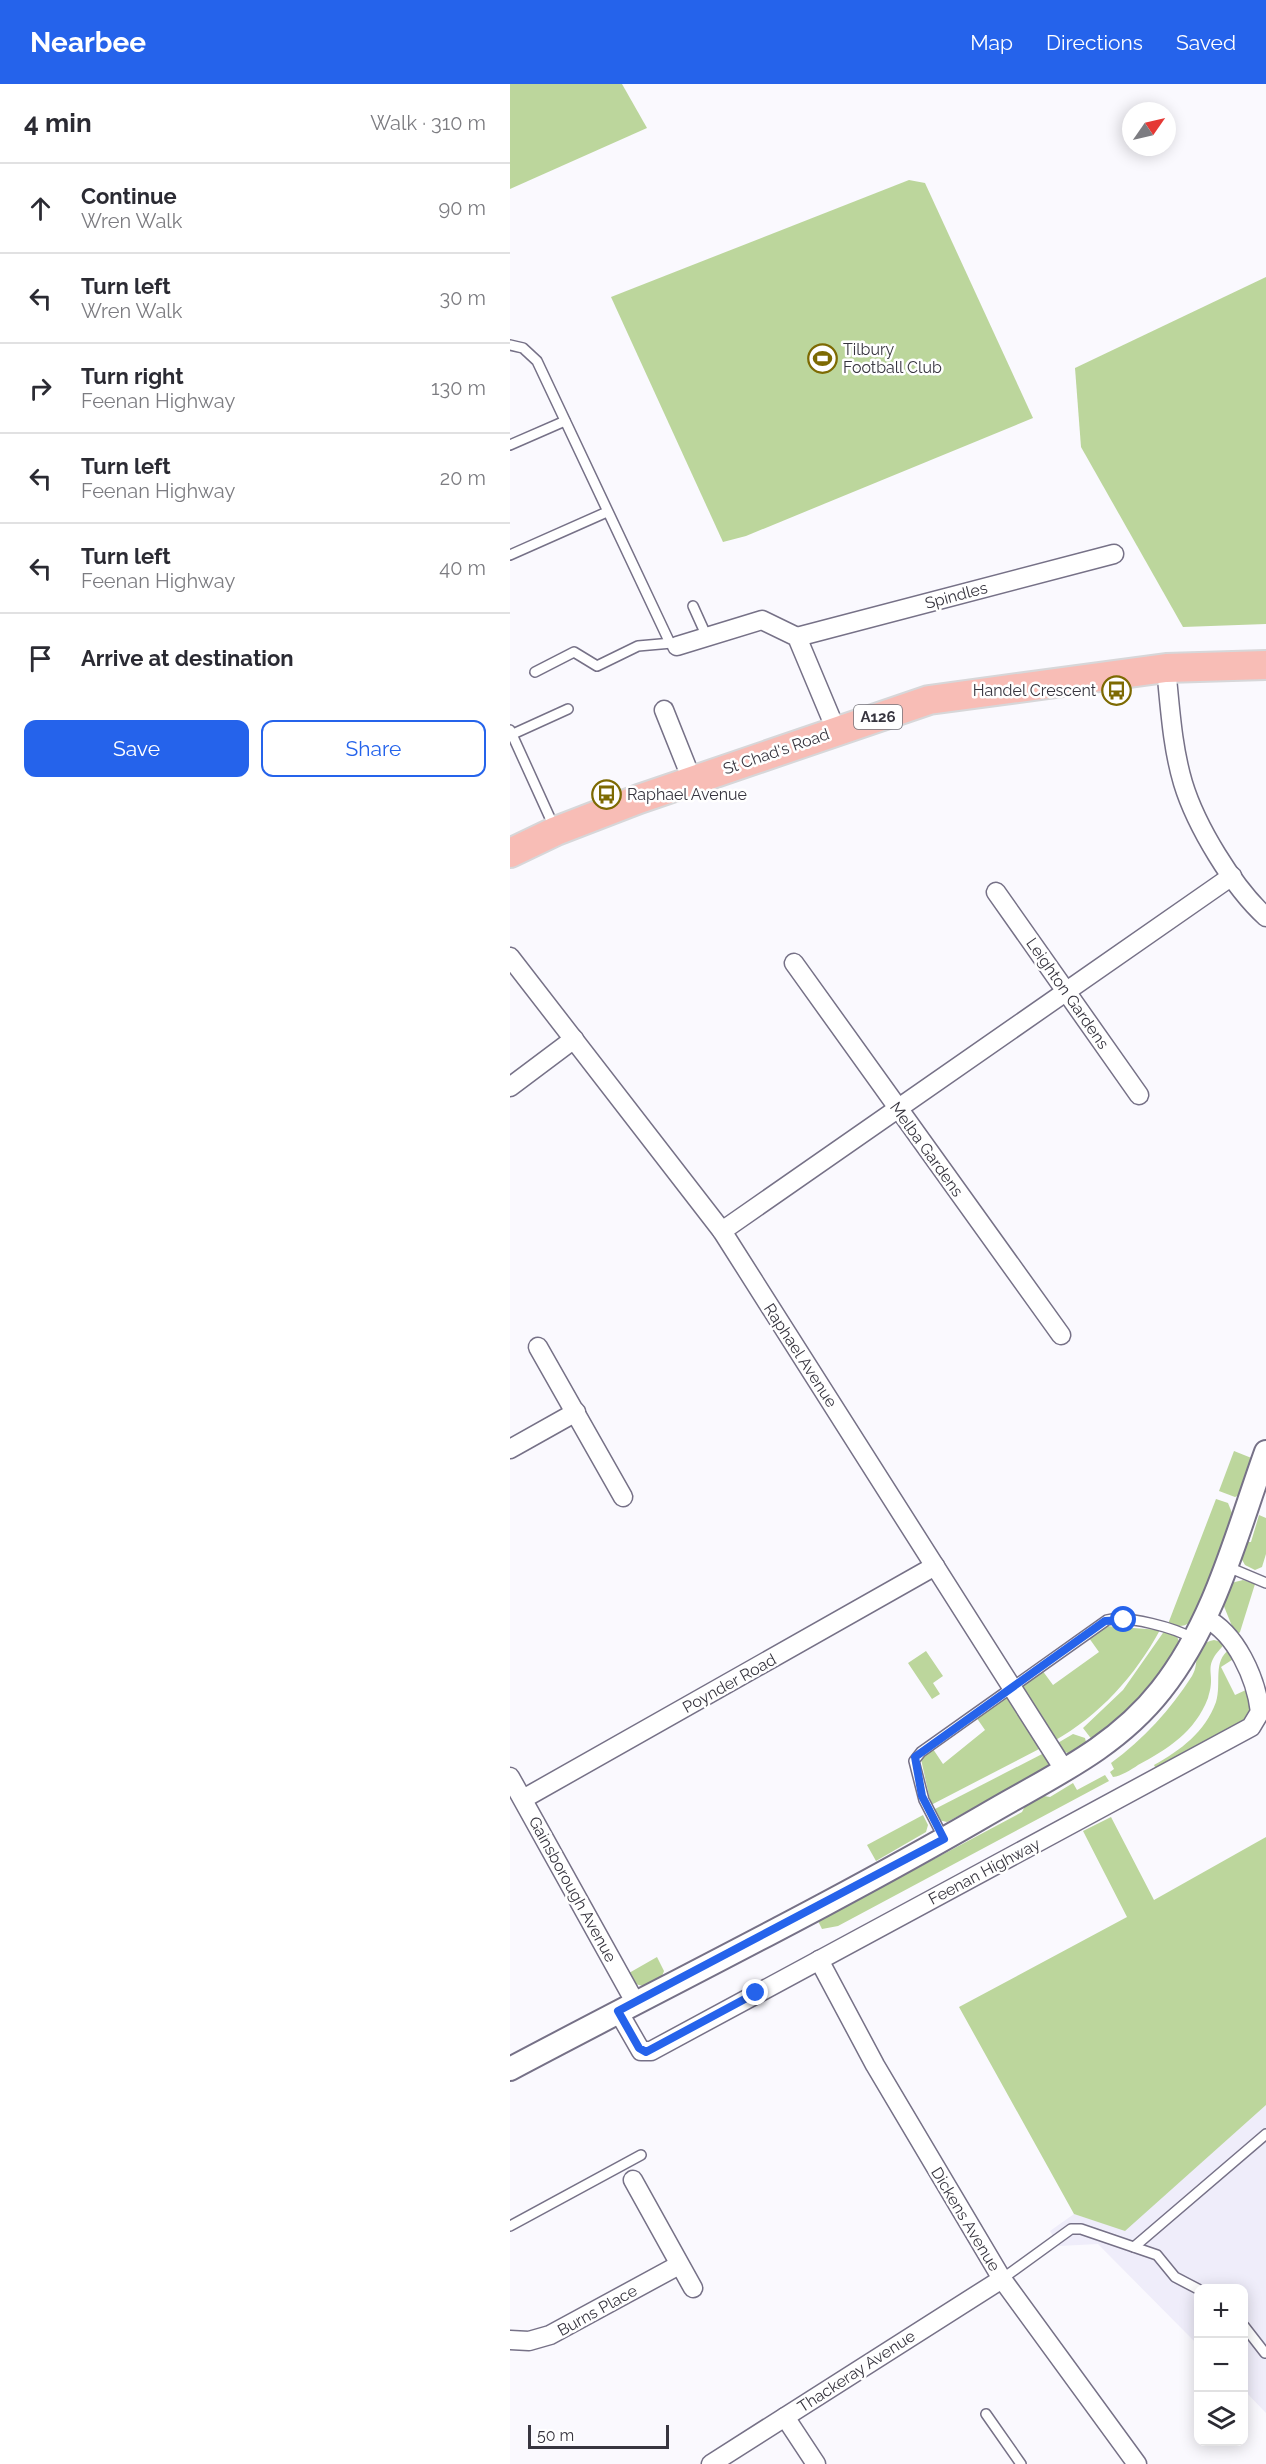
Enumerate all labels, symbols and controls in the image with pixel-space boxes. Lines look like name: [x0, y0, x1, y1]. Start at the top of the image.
text: Nearbee: [30, 26, 146, 59]
text: Map: [970, 30, 1013, 55]
text: Directions: [1046, 30, 1143, 55]
text: Saved: [1176, 30, 1236, 55]
north arrow: [1122, 102, 1176, 156]
text: 4 min: [24, 108, 92, 138]
text: Walk · 310 m: [370, 111, 486, 135]
text: Continue: [81, 183, 177, 209]
icon: ahead: [24, 192, 57, 225]
text: 90 m: [439, 196, 486, 220]
text: Wren Walk: [81, 209, 182, 233]
text: Turn left: [81, 273, 171, 299]
icon: left: [24, 282, 57, 315]
text: 30 m: [440, 286, 486, 310]
text: Wren Walk: [81, 299, 182, 323]
place label: Tilbury Football Club: [843, 340, 942, 377]
sports icon: Tilbury Football Club: [806, 342, 838, 374]
text: Turn right: [81, 363, 184, 389]
icon: right: [24, 372, 57, 405]
text: 130 m: [431, 376, 486, 400]
text: Feenan Highway: [81, 389, 235, 413]
text: Turn left: [81, 453, 171, 479]
icon: left: [24, 462, 57, 495]
text: 20 m: [440, 466, 486, 490]
text: Feenan Highway: [81, 479, 235, 503]
text: Turn left: [81, 543, 171, 569]
icon: left: [24, 552, 57, 585]
text: 40 m: [439, 556, 486, 580]
text: Feenan Highway: [81, 569, 235, 593]
street label: Spindles: [923, 578, 990, 613]
icon: arrive: [24, 642, 57, 675]
text: Arrive at destination: [81, 645, 294, 671]
bus stop icon: Handel Crescent: [1101, 674, 1133, 706]
place label: Handel Crescent: [973, 681, 1097, 700]
road number: A126: [854, 705, 902, 729]
button: Save: [24, 720, 249, 777]
button: Share: [261, 720, 486, 777]
street label: St Chad's Road: [721, 724, 832, 779]
bus stop icon: Raphael Avenue: [590, 778, 622, 810]
place label: Raphael Avenue: [627, 785, 747, 804]
street label: Leighton Gardens: [1022, 934, 1113, 1053]
street label: Melba Gardens: [886, 1098, 967, 1201]
street label: Raphael Avenue: [760, 1300, 841, 1411]
route start: [1110, 1606, 1136, 1632]
street label: Poynder Road: [679, 1650, 779, 1717]
street label: Gainsborough Avenue: [525, 1813, 620, 1965]
street label: Feenan Highway: [925, 1834, 1043, 1909]
route end: [742, 1979, 768, 2005]
street label: Dickens Avenue: [927, 2164, 1004, 2275]
street label: Burns Place: [554, 2281, 640, 2340]
map controls: [1194, 2284, 1248, 2446]
button: +: [1194, 2284, 1248, 2338]
street label: Thackeray Avenue: [794, 2326, 919, 2416]
button: −: [1194, 2338, 1248, 2392]
button: layers: [1194, 2392, 1248, 2446]
scale bar: [528, 2422, 669, 2450]
text: 50 m: [537, 2426, 574, 2445]

